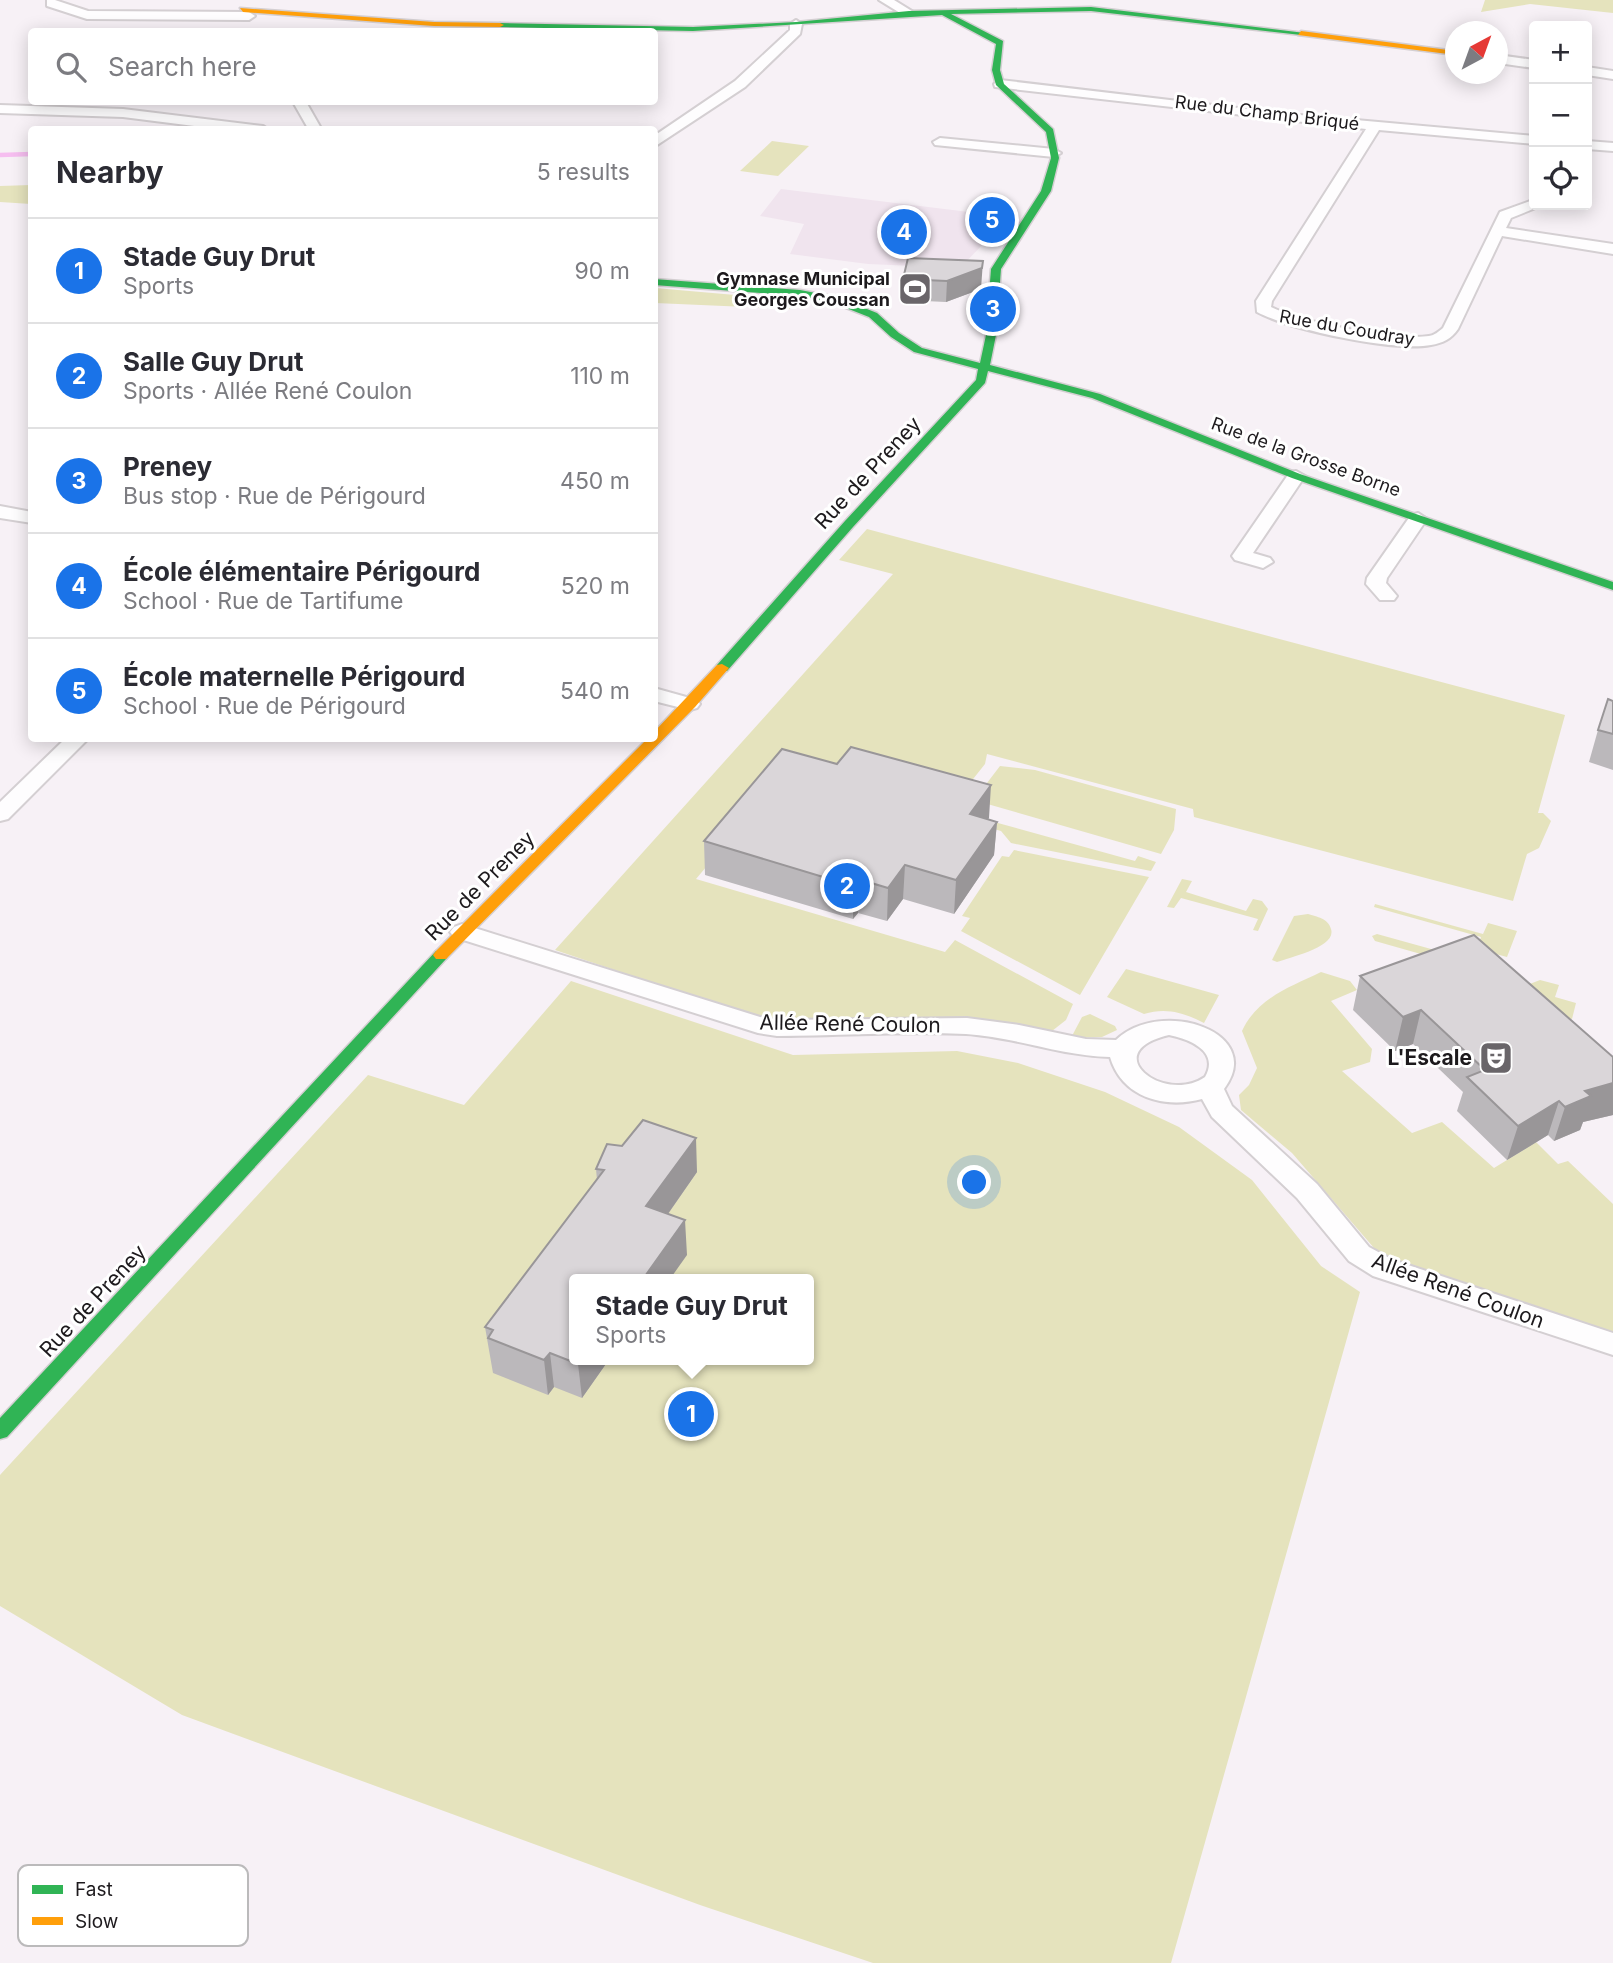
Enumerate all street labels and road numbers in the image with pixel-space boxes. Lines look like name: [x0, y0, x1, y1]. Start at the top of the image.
street label: Rue du Champ Briqué: [1174, 91, 1360, 134]
street label: Rue du Coudray: [1278, 305, 1416, 350]
street label: Rue de Preney: [809, 411, 926, 534]
street label: Rue de la Grosse Borne: [1209, 412, 1404, 501]
street label: Rue de Preney: [420, 826, 540, 946]
street label: Allée René Coulon: [759, 1009, 941, 1038]
street label: Rue de Preney: [34, 1239, 151, 1362]
street label: Allée René Coulon: [1369, 1248, 1548, 1333]

